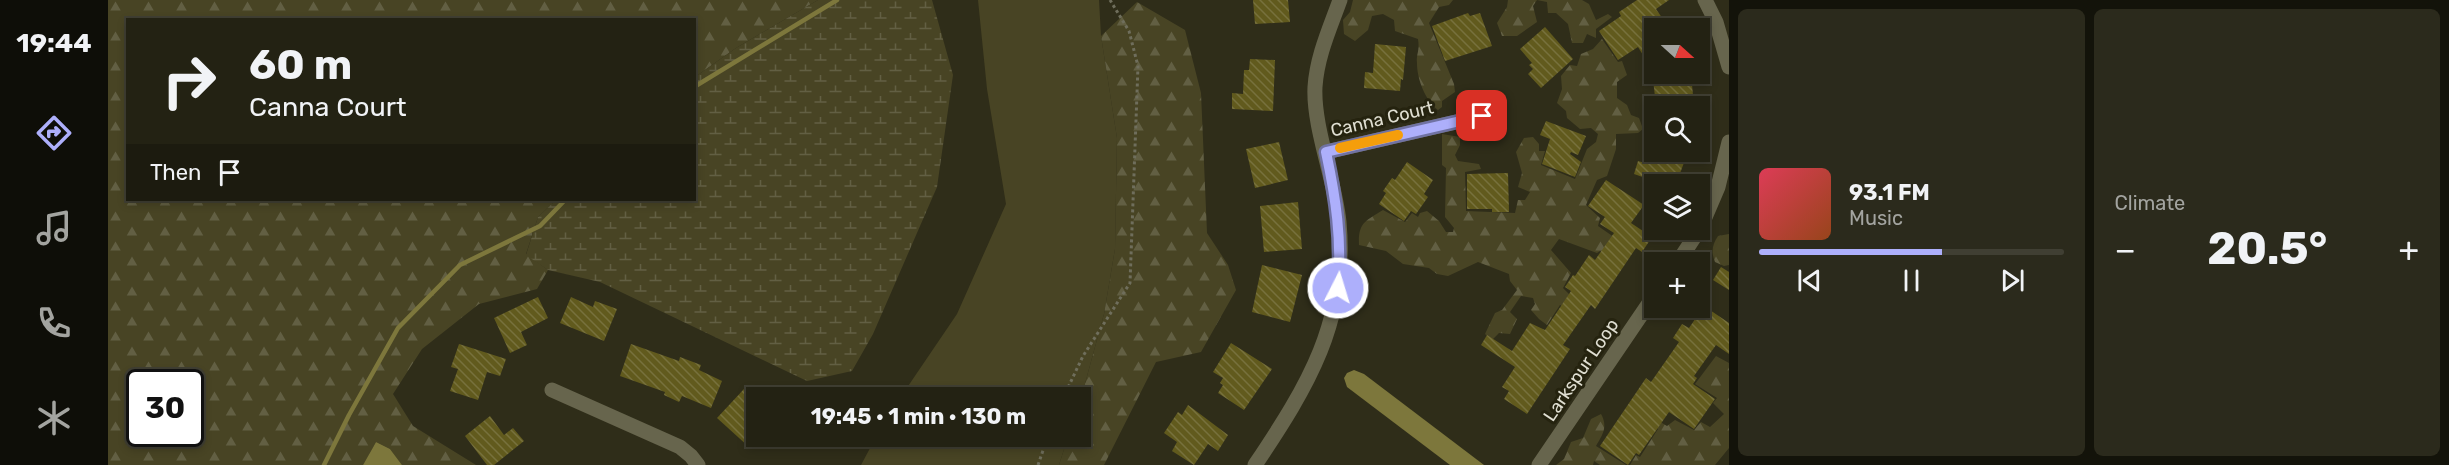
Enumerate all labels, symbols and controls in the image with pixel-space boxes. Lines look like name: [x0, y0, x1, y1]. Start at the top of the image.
north arrow: [1644, 18, 1710, 84]
map controls: [1644, 18, 1710, 318]
text: 19:44: [16, 27, 92, 59]
text: 60 m: [249, 40, 352, 90]
icon: right: [150, 42, 228, 120]
pin: [1456, 90, 1507, 141]
text: Canna Court: [249, 91, 407, 123]
street label: Canna Court: [1328, 96, 1436, 142]
button: search: [1644, 96, 1710, 162]
icon: arrive: [1465, 99, 1498, 132]
icon: directions: [33, 112, 75, 154]
icon: arrive: [213, 156, 246, 189]
text: Then: [150, 159, 201, 186]
button: layers: [1644, 174, 1710, 240]
text: 93.1 FM: [1849, 179, 1930, 206]
text: Climate: [2115, 191, 2185, 215]
text: Music: [1849, 206, 1903, 230]
icon: music: [33, 207, 75, 249]
text: 20.5°: [2207, 222, 2327, 275]
text: −: [2115, 230, 2136, 269]
text: +: [2398, 230, 2419, 269]
button: +: [1644, 252, 1710, 318]
position arrow: [1306, 256, 1370, 320]
icon: previous: [1793, 264, 1826, 297]
icon: pause: [1895, 264, 1928, 297]
icon: next: [1996, 264, 2029, 297]
icon: phone: [33, 302, 75, 344]
street label: Larkspur Loop: [1539, 315, 1623, 425]
speed limit sign: 30: [126, 369, 204, 447]
icon: climate: [33, 397, 75, 439]
text: 19:45 · 1 min · 130 m: [811, 403, 1026, 430]

